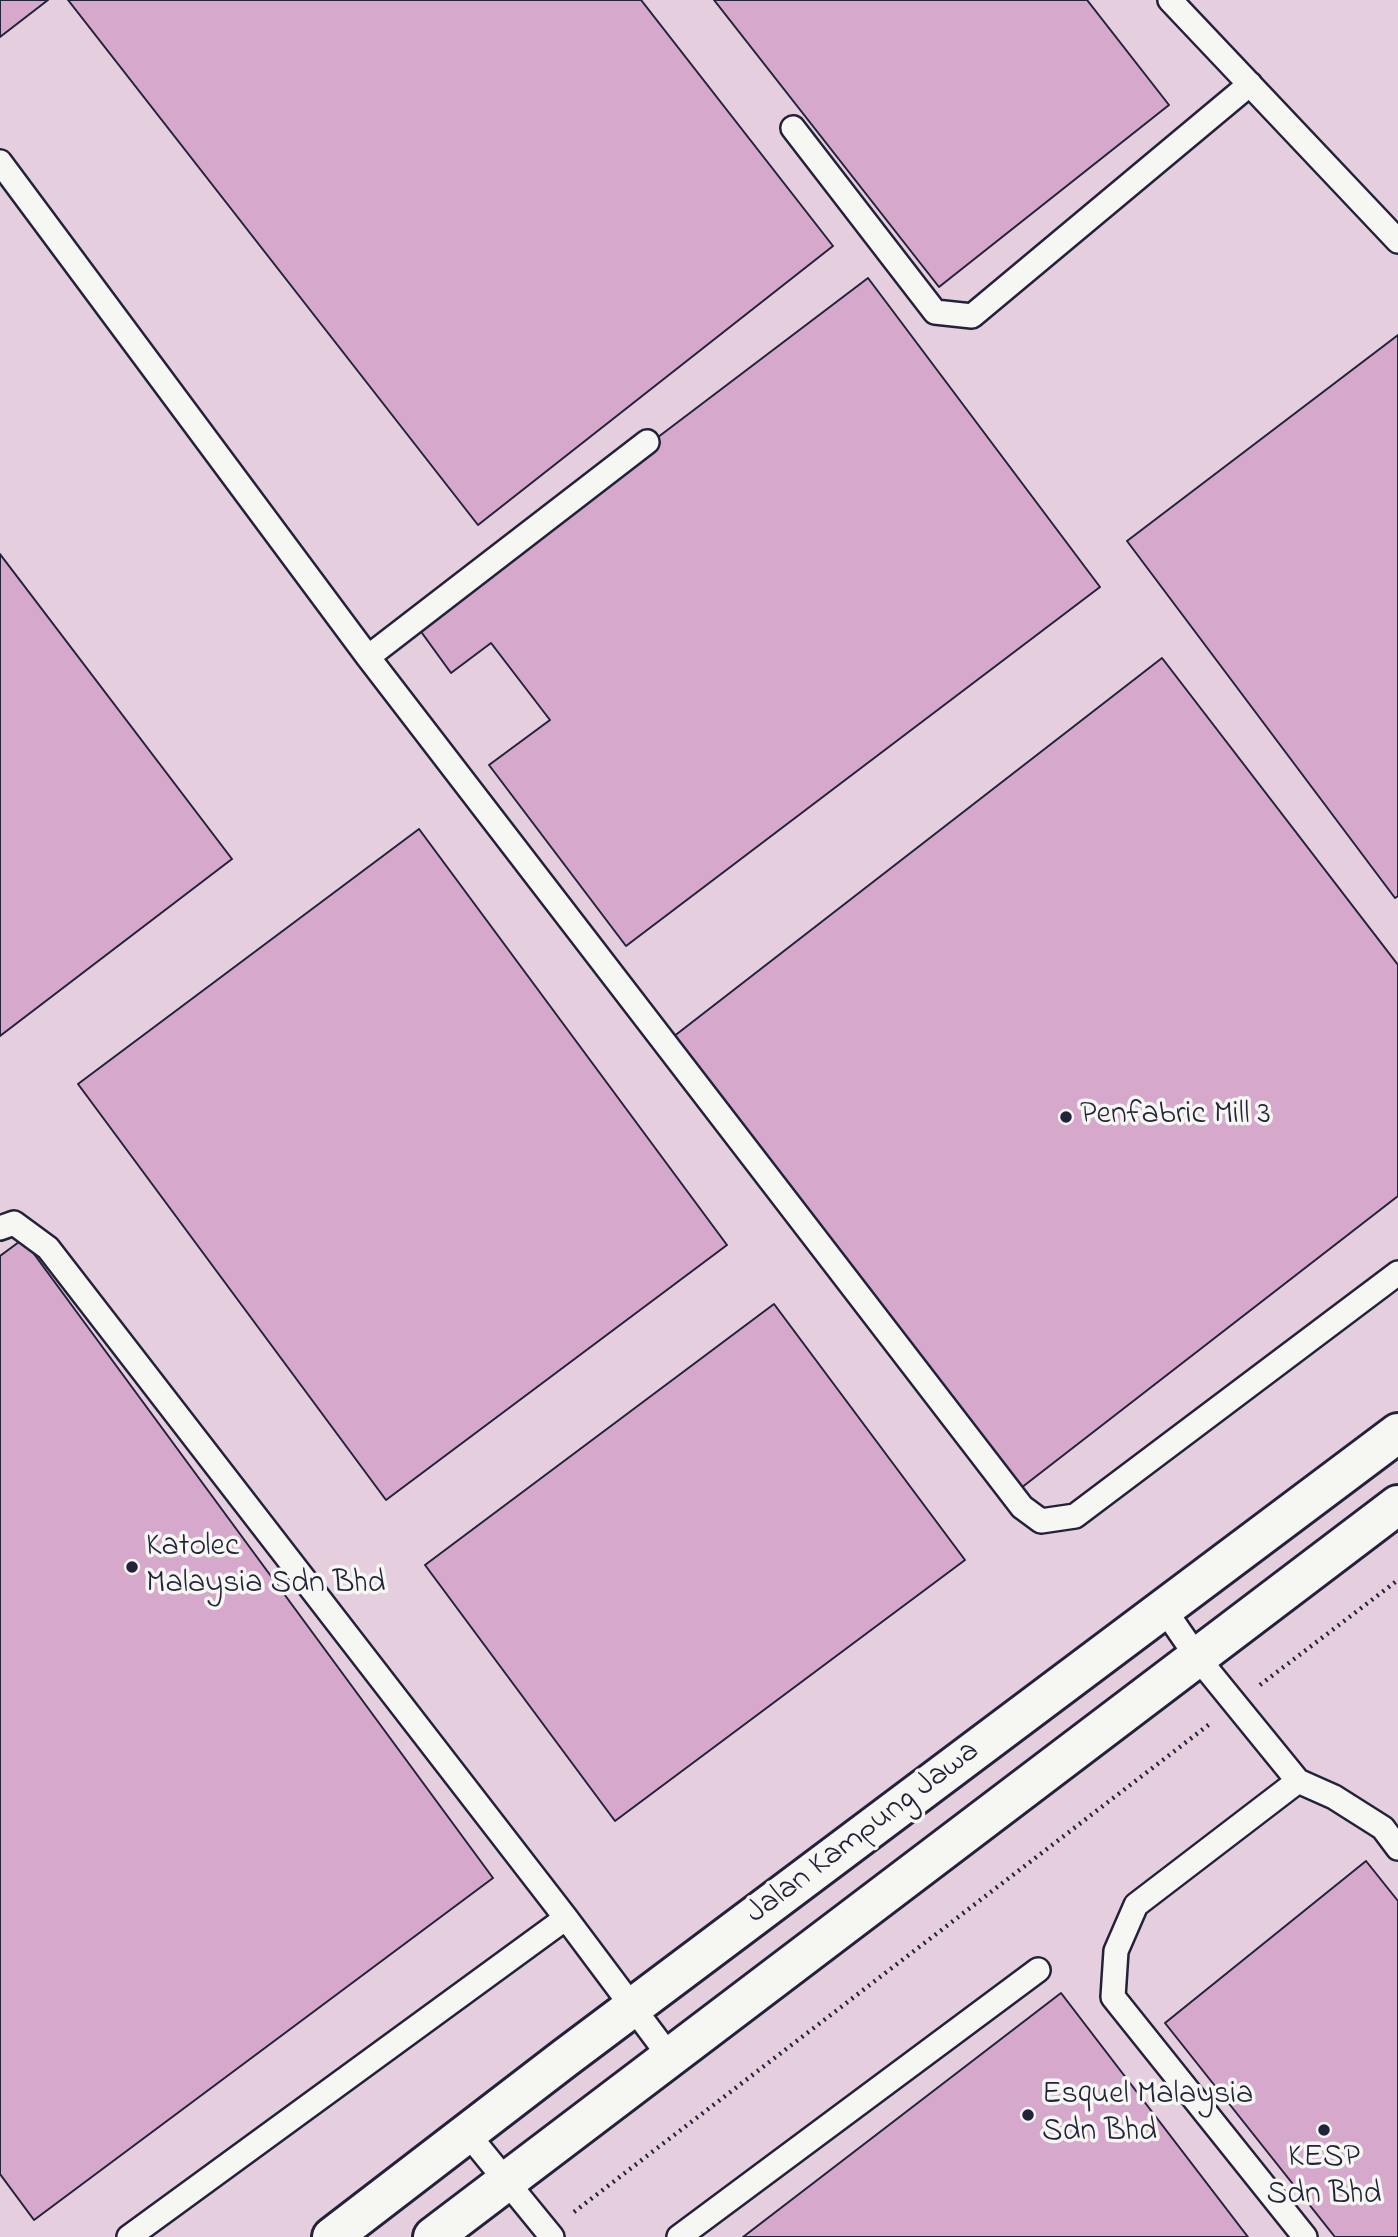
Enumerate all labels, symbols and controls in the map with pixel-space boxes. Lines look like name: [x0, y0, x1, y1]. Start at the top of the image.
place label: Penfabric Mill 3: [1080, 1098, 1271, 1136]
marker: Penfabric Mill 3: [1058, 1109, 1074, 1125]
place label: Katolec Malaysia Sdn Bhd: [146, 1530, 386, 1605]
marker: Katolec Malaysia Sdn Bhd: [124, 1559, 140, 1575]
street label: Jalan Kampung Jawa: [740, 1734, 988, 1934]
place label: Esquel Malaysia Sdn Bhd: [1042, 2078, 1253, 2153]
marker: Esquel Malaysia Sdn Bhd: [1020, 2107, 1036, 2123]
marker: KESP Sdn Bhd: [1316, 2122, 1332, 2138]
place label: KESP Sdn Bhd: [1266, 2141, 1382, 2216]

